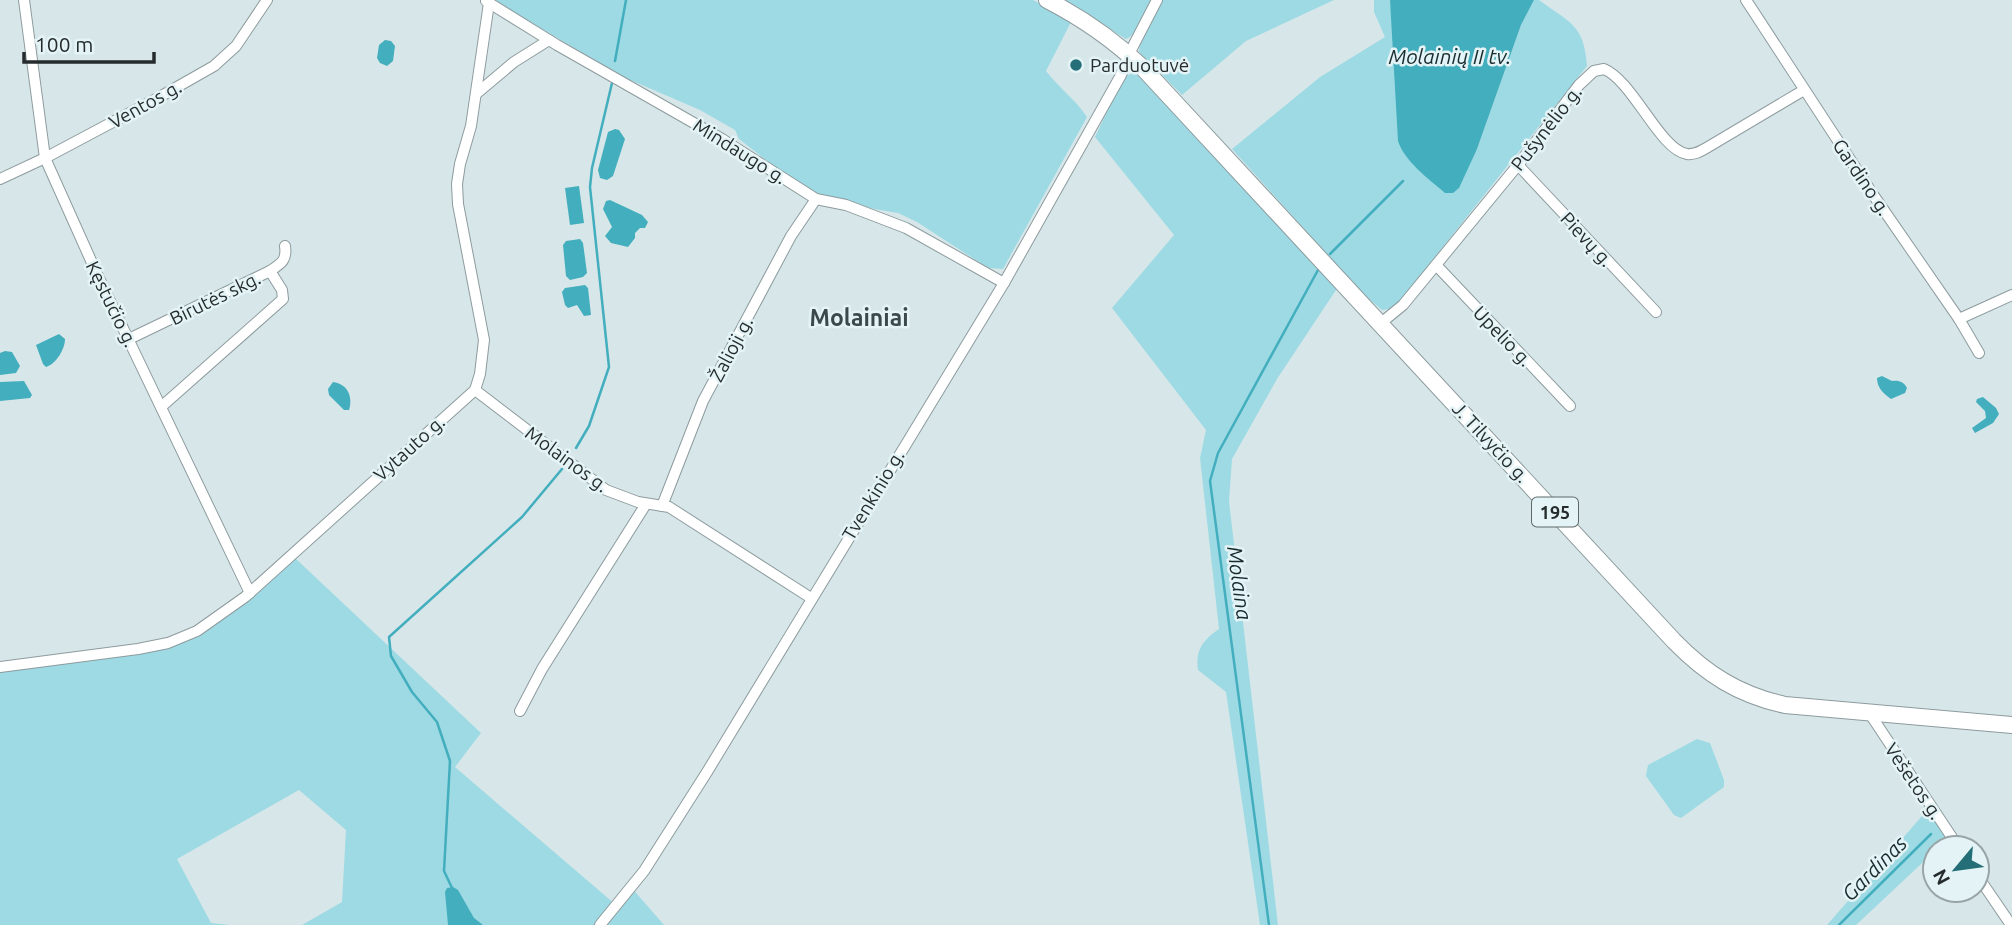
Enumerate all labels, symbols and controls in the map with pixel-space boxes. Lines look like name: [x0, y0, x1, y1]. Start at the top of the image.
scale bar: [24, 21, 154, 65]
text: 100 m: [35, 32, 93, 56]
water label: Molainių II tv.: [1388, 44, 1512, 68]
place label: Parduotuvė: [1090, 54, 1189, 76]
marker: Parduotuvė: [1068, 57, 1084, 73]
street label: Ventos g.: [105, 75, 185, 133]
street label: Pušynėlio g.: [1506, 81, 1586, 175]
street label: Mindaugo g.: [689, 114, 791, 188]
street label: Gardino g.: [1828, 135, 1896, 219]
street label: Pievų g.: [1556, 207, 1618, 271]
street label: Kęstučio g.: [82, 257, 142, 351]
street label: Birutės skg.: [166, 267, 264, 329]
street label: Upelio g.: [1469, 301, 1537, 371]
district label: Molainiai: [809, 305, 909, 330]
street label: Žalioji g.: [705, 313, 757, 385]
street label: J. Tilvyčio g.: [1448, 397, 1534, 487]
street label: Vytauto g.: [369, 410, 449, 486]
street label: Molainos g.: [521, 422, 613, 496]
street label: Tvenkinio g.: [837, 446, 909, 544]
road number: 195: [1532, 498, 1578, 526]
water label: Molaina: [1223, 544, 1257, 622]
street label: Vešetos g.: [1880, 739, 1948, 823]
water label: Gardinas: [1837, 830, 1912, 905]
north arrow: [1921, 834, 1991, 904]
text: N: [1928, 866, 1954, 889]

